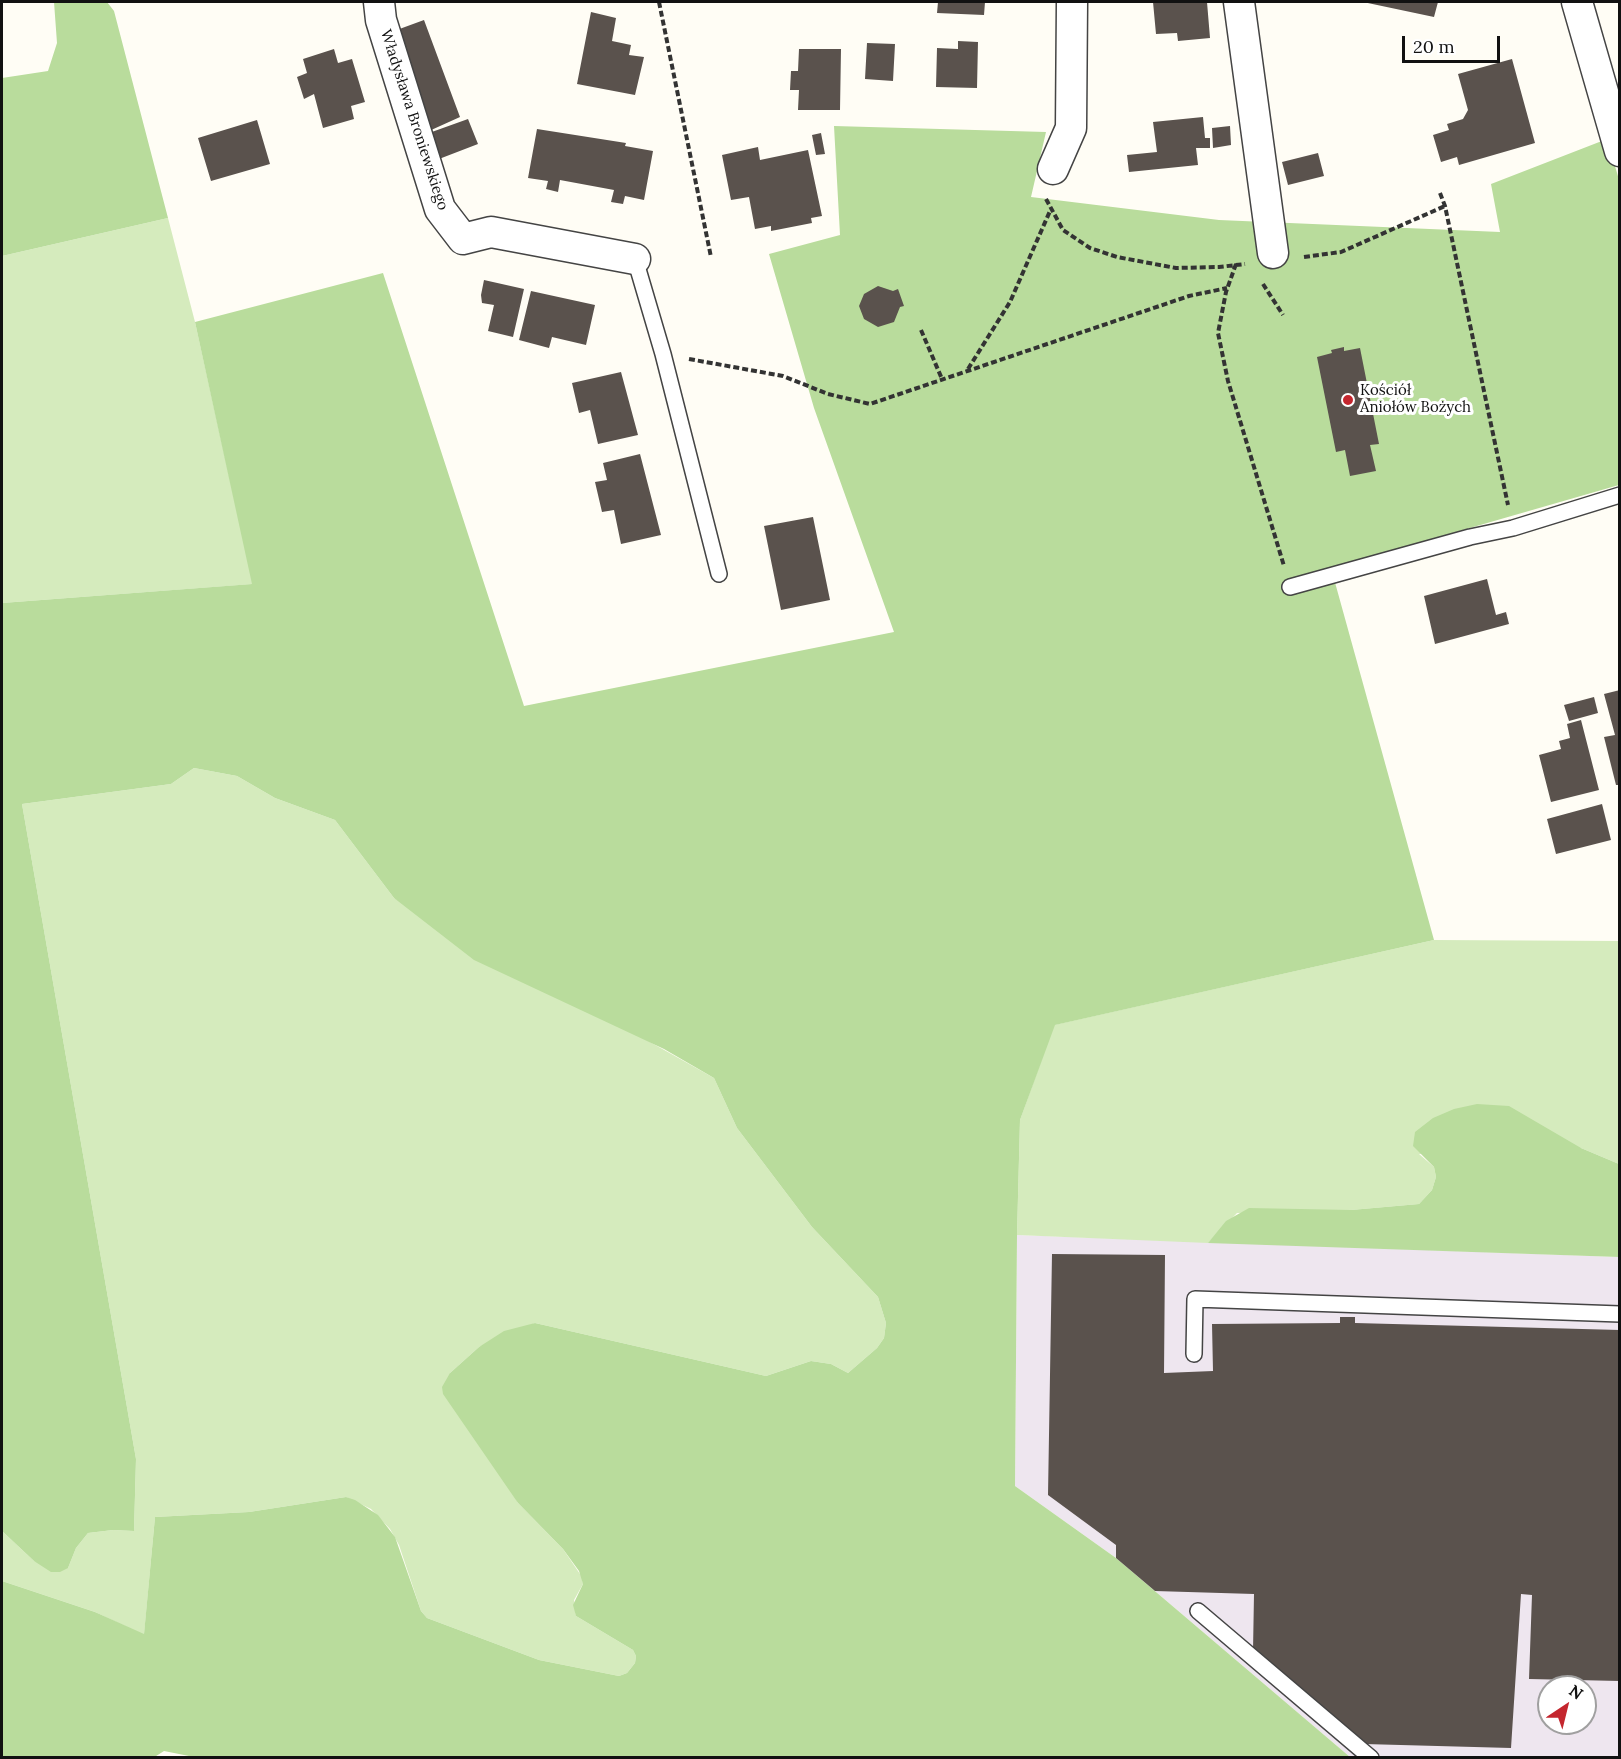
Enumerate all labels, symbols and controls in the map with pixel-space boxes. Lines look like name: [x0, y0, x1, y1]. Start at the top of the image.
scale bar: [1405, 24, 1502, 62]
street label: Władysława Broniewskiego: [376, 27, 452, 213]
text: 20 m: [1413, 35, 1455, 58]
place label: Kościół Aniołów Bożych: [1360, 382, 1471, 417]
marker: Kościół Aniołów Bożych: [1341, 393, 1355, 407]
north arrow: [1537, 1675, 1597, 1735]
text: N: [1565, 1680, 1587, 1704]

